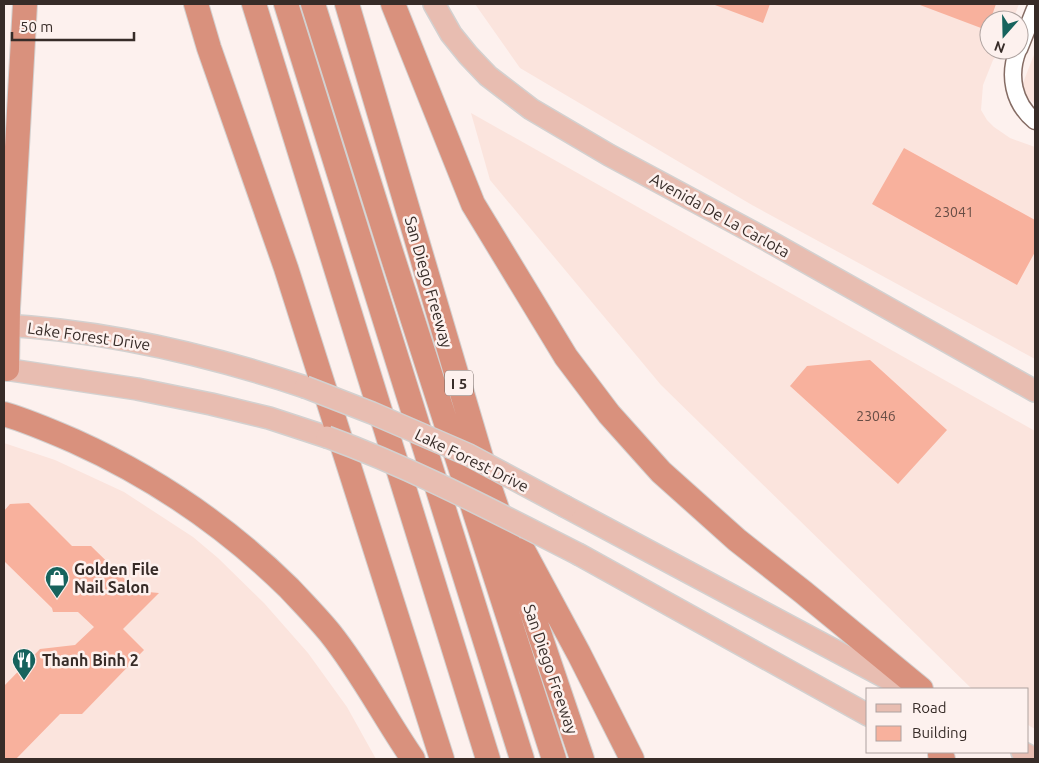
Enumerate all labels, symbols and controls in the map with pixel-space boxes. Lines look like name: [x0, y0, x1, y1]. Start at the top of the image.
scale bar: [12, 10, 135, 42]
north arrow: [979, 10, 1029, 60]
text: 50 m: [20, 18, 53, 35]
text: N: [992, 38, 1007, 57]
street label: Avenida De La Carlota: [647, 169, 793, 261]
house number: 23041: [934, 204, 974, 220]
street label: San Diego Freeway: [402, 214, 456, 350]
street label: Lake Forest Drive: [26, 318, 152, 354]
road number: I 5: [445, 370, 473, 396]
house number: 23046: [856, 408, 896, 424]
street label: Lake Forest Drive: [412, 425, 532, 495]
place label: Golden File Nail Salon: [74, 560, 159, 596]
shop icon: Golden File Nail Salon: [44, 565, 70, 599]
street label: San Diego Freeway: [520, 602, 582, 736]
restaurant icon: Thanh Binh 2: [11, 647, 37, 681]
place label: Thanh Binh 2: [42, 651, 139, 669]
legend: [866, 688, 1029, 753]
text: Road: [912, 699, 947, 716]
text: Building: [912, 724, 967, 741]

